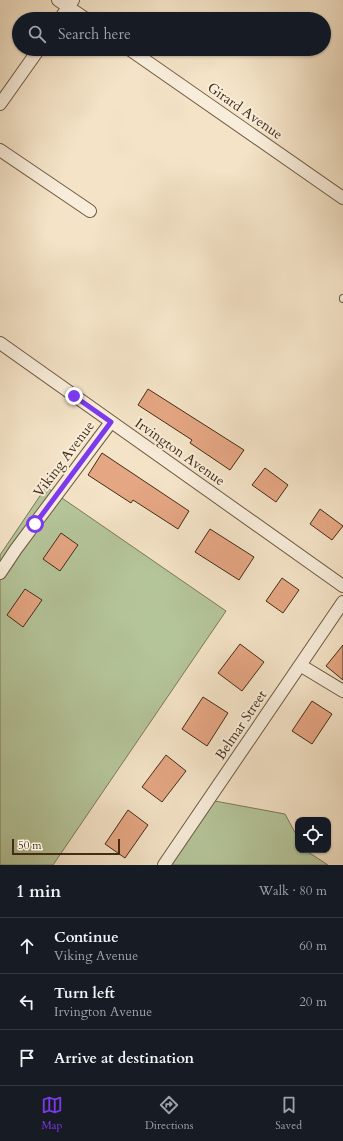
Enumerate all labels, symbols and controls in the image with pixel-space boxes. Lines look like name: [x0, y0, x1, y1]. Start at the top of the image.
search box: [12, 12, 331, 56]
icon: search: [26, 23, 48, 45]
text: Search here: [58, 24, 131, 44]
street label: Girard Avenue: [204, 78, 286, 144]
route end: [65, 387, 83, 405]
street label: Irvington Avenue: [131, 414, 229, 490]
street label: Viking Avenue: [29, 417, 99, 501]
route start: [26, 515, 44, 533]
street label: Belmar Street: [211, 686, 272, 763]
map controls: [295, 817, 331, 853]
button: locate: [295, 817, 331, 853]
scale bar: [12, 837, 120, 856]
text: 50 m: [18, 838, 42, 853]
text: 1 min: [16, 880, 61, 903]
text: Walk · 80 m: [259, 882, 327, 900]
text: Continue: [54, 927, 119, 947]
icon: ahead: [16, 935, 38, 957]
text: 60 m: [299, 937, 327, 955]
text: Viking Avenue: [54, 947, 138, 965]
text: Turn left: [54, 983, 115, 1003]
icon: left: [16, 991, 38, 1013]
text: 20 m: [299, 993, 327, 1011]
text: Irvington Avenue: [54, 1003, 152, 1021]
icon: arrive: [16, 1047, 38, 1069]
text: Arrive at destination: [54, 1048, 194, 1068]
tab: Map: [41, 1094, 63, 1133]
tab: Directions: [145, 1094, 193, 1133]
tab: Saved: [275, 1094, 302, 1133]

